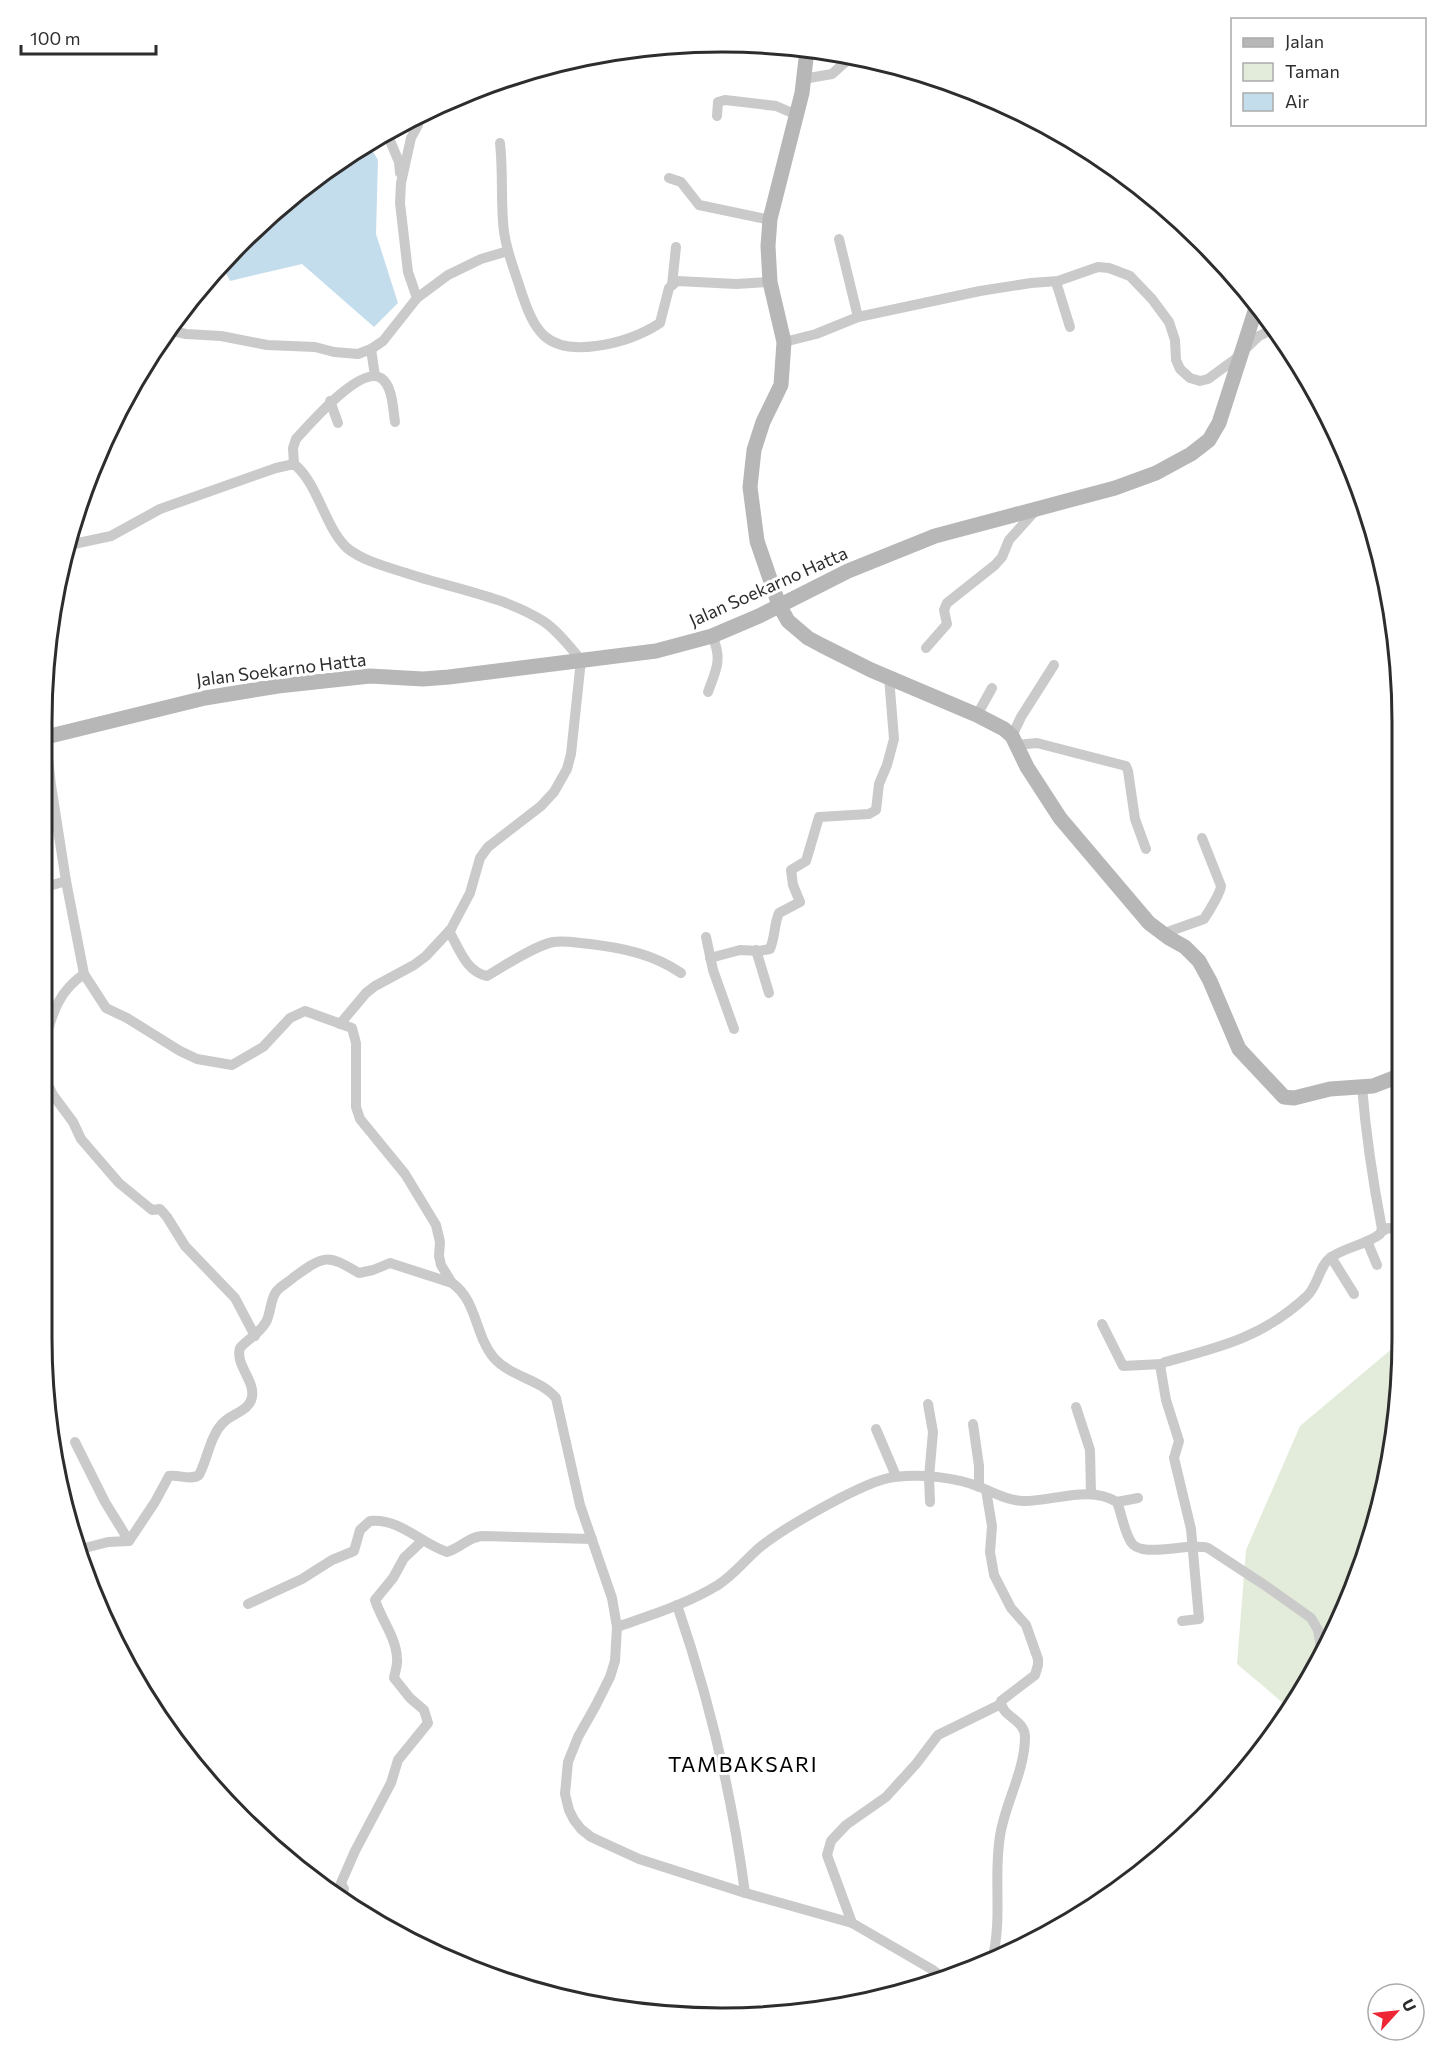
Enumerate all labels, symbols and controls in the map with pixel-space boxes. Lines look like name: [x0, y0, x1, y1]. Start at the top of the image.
scale bar: [21, 18, 156, 56]
legend: [1231, 18, 1426, 126]
text: 100 m: [30, 27, 80, 49]
text: Jalan: [1285, 30, 1324, 52]
text: Taman: [1285, 60, 1340, 82]
text: Air: [1285, 90, 1309, 112]
street label: Jalan Soekarno Hatta: [685, 541, 851, 631]
street label: Jalan Soekarno Hatta: [195, 648, 367, 690]
district label: TAMBAKSARI: [668, 1751, 818, 1776]
north arrow: [1366, 1982, 1426, 2042]
text: U: [1399, 1995, 1421, 2014]

